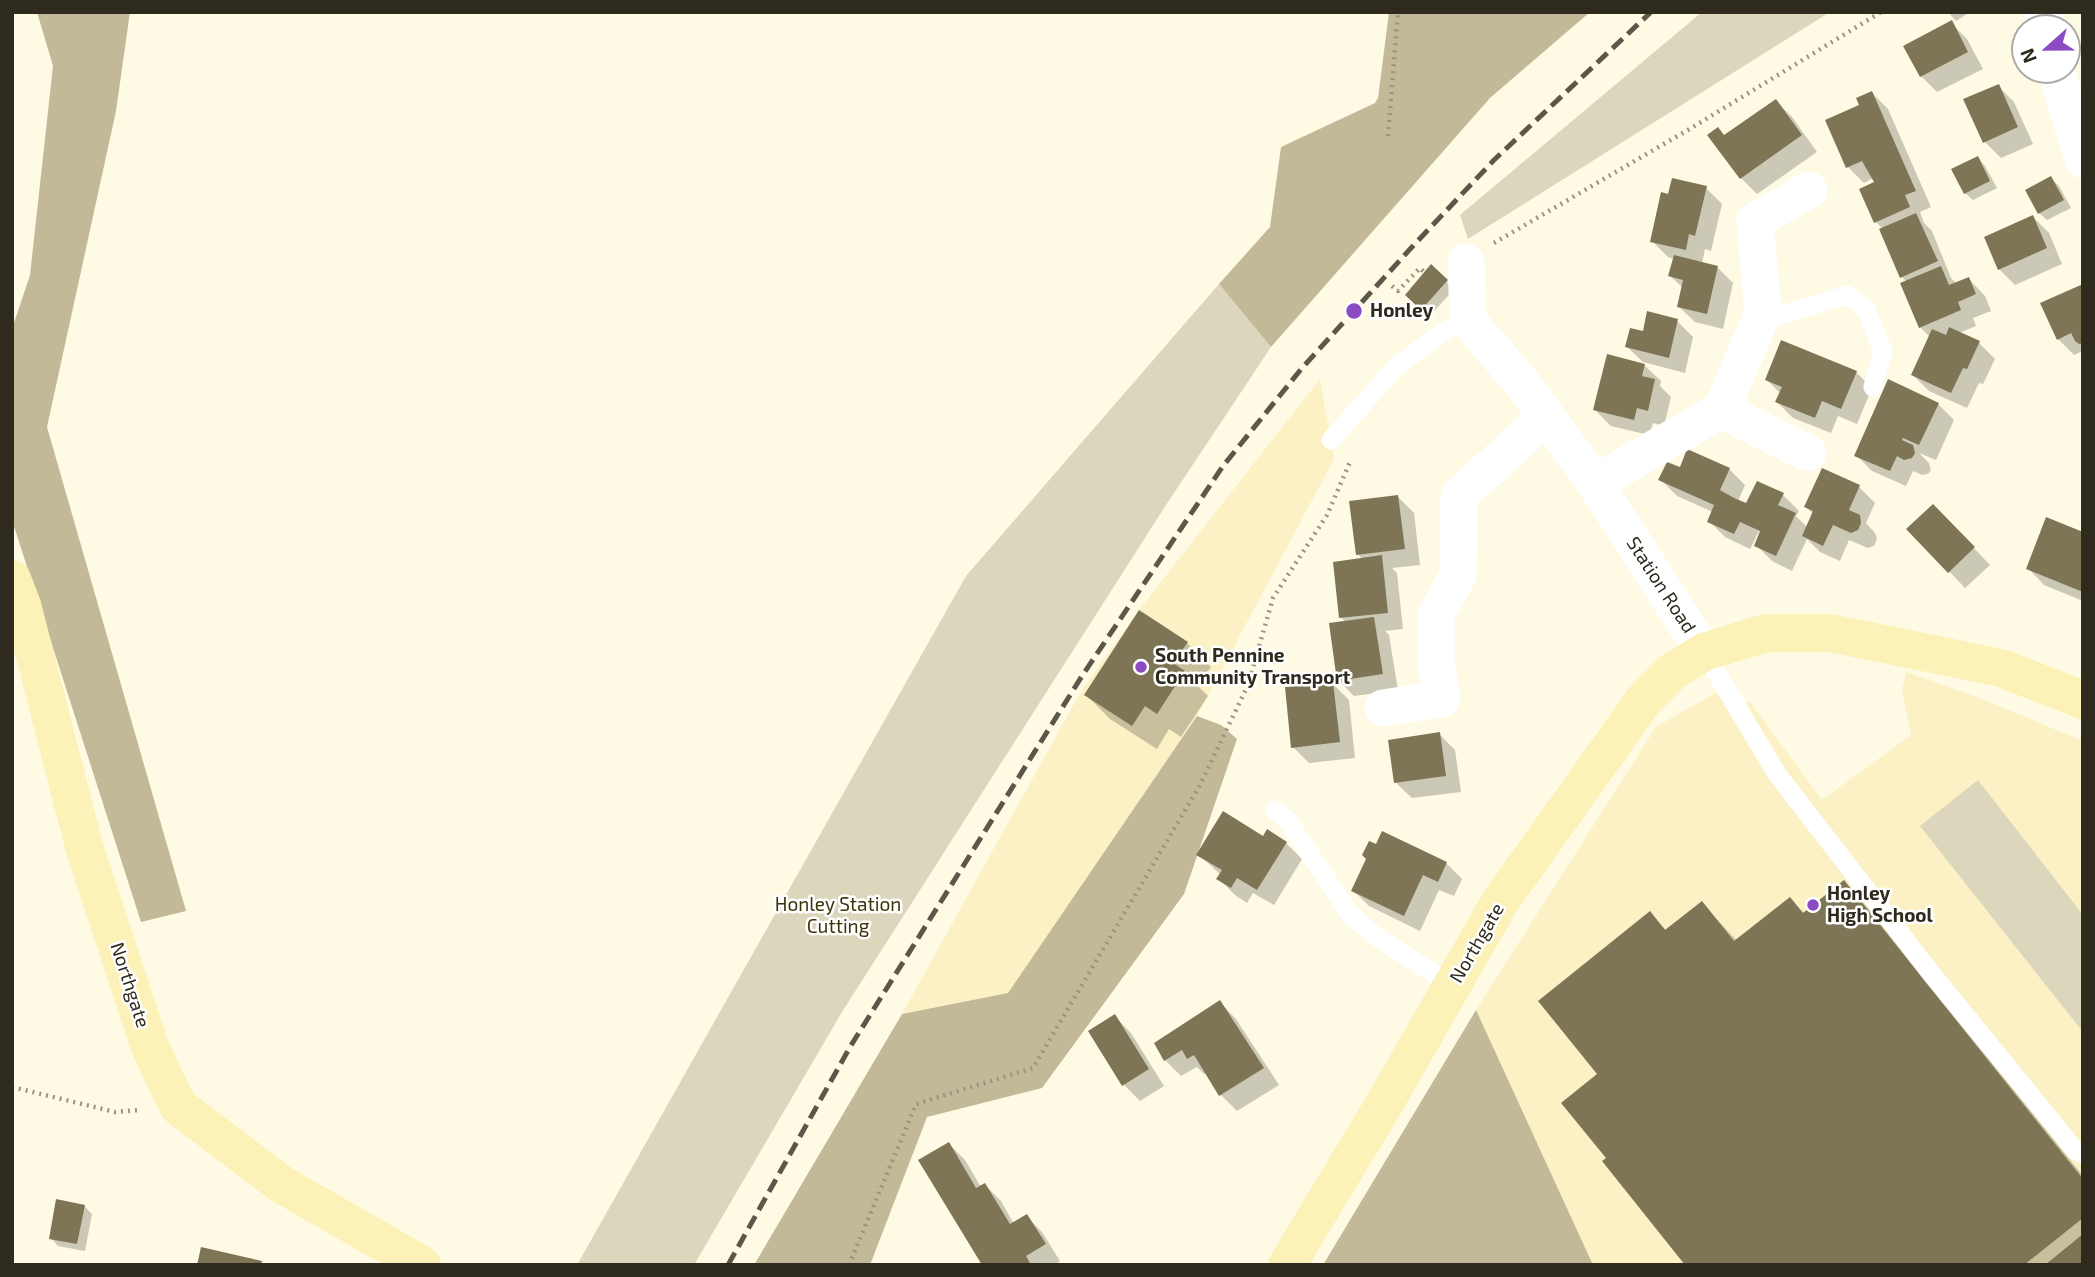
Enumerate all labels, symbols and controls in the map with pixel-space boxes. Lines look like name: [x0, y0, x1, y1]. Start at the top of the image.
north arrow: [2011, 14, 2081, 84]
text: N: [2015, 45, 2041, 67]
place label: Honley: [1370, 300, 1433, 322]
marker: Honley: [1344, 301, 1364, 321]
street label: Station Road: [1621, 533, 1701, 637]
place label: South Pennine Community Transport: [1155, 645, 1350, 689]
marker: South Pennine Community Transport: [1133, 659, 1149, 675]
place label: Honley High School: [1827, 883, 1933, 927]
park label: Honley Station Cutting: [775, 894, 901, 938]
marker: Honley High School: [1805, 897, 1821, 913]
street label: Northgate: [1445, 899, 1509, 987]
street label: Northgate: [105, 939, 155, 1031]

